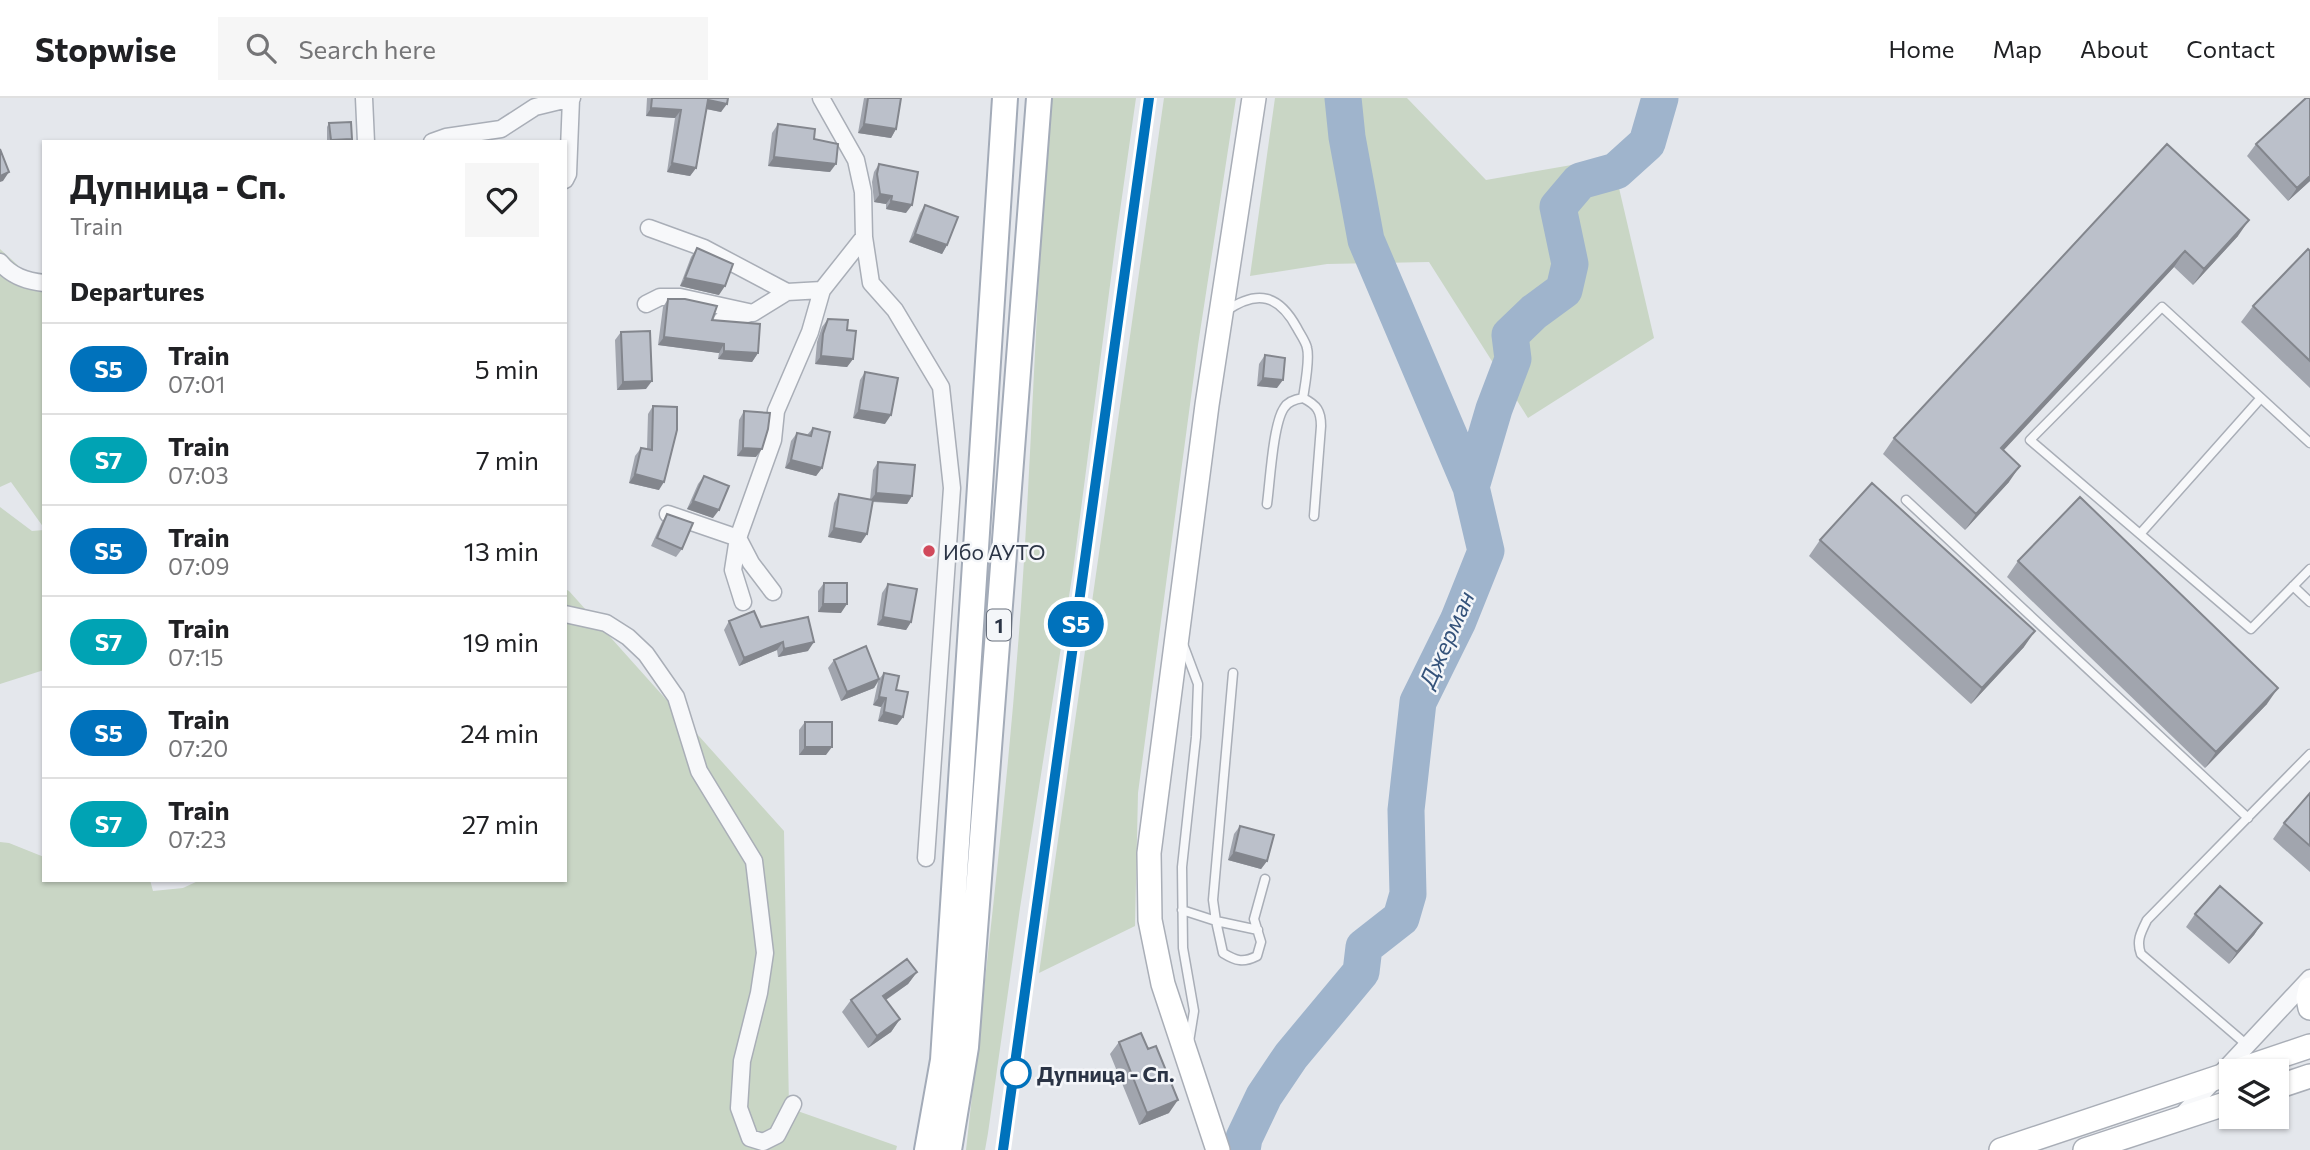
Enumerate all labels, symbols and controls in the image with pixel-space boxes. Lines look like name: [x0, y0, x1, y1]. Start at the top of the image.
search box: [218, 17, 708, 80]
text: Stopwise: [35, 28, 176, 69]
icon: search: [242, 29, 280, 67]
text: Search here: [298, 33, 436, 64]
text: Home: [1889, 34, 1955, 63]
text: Map: [1993, 34, 2042, 63]
text: About: [2080, 34, 2148, 63]
text: Contact: [2186, 34, 2275, 63]
button: heart: [465, 163, 539, 237]
text: Дупница - Сп.: [70, 165, 286, 206]
text: Train: [70, 212, 123, 240]
text: Departures: [70, 275, 205, 306]
text: Train: [168, 339, 230, 370]
text: 5 min: [475, 353, 539, 384]
text: S5: [94, 354, 123, 383]
text: 07:01: [168, 370, 225, 398]
text: Train: [168, 430, 230, 461]
text: 7 min: [476, 444, 539, 475]
text: S7: [95, 445, 122, 474]
text: 07:03: [168, 461, 229, 489]
text: Train: [168, 521, 230, 552]
text: 13 min: [464, 535, 539, 566]
text: S5: [94, 536, 123, 565]
place label: Ибо АУТО: [943, 539, 1046, 564]
marker: Ибо АУТО: [921, 543, 937, 559]
text: 07:09: [168, 552, 229, 580]
water label: Джерман: [1412, 586, 1480, 693]
line badge: S5: [1044, 601, 1108, 647]
text: S5: [1062, 609, 1090, 638]
road number: 1: [987, 610, 1011, 640]
text: Train: [168, 612, 230, 643]
text: 19 min: [463, 626, 539, 657]
text: S7: [95, 627, 122, 656]
text: 07:15: [168, 643, 224, 671]
text: Train: [168, 703, 230, 734]
text: 24 min: [460, 717, 539, 748]
text: S5: [94, 718, 123, 747]
text: 07:20: [168, 734, 228, 762]
text: Train: [168, 794, 230, 825]
text: 27 min: [462, 808, 539, 839]
text: S7: [95, 809, 122, 838]
text: 07:23: [168, 825, 226, 853]
marker: Дупница - Сп.: [1001, 1058, 1031, 1088]
map controls: [2219, 1059, 2289, 1129]
button: layers: [2219, 1059, 2289, 1129]
place label: Дупница - Сп.: [1037, 1061, 1175, 1086]

